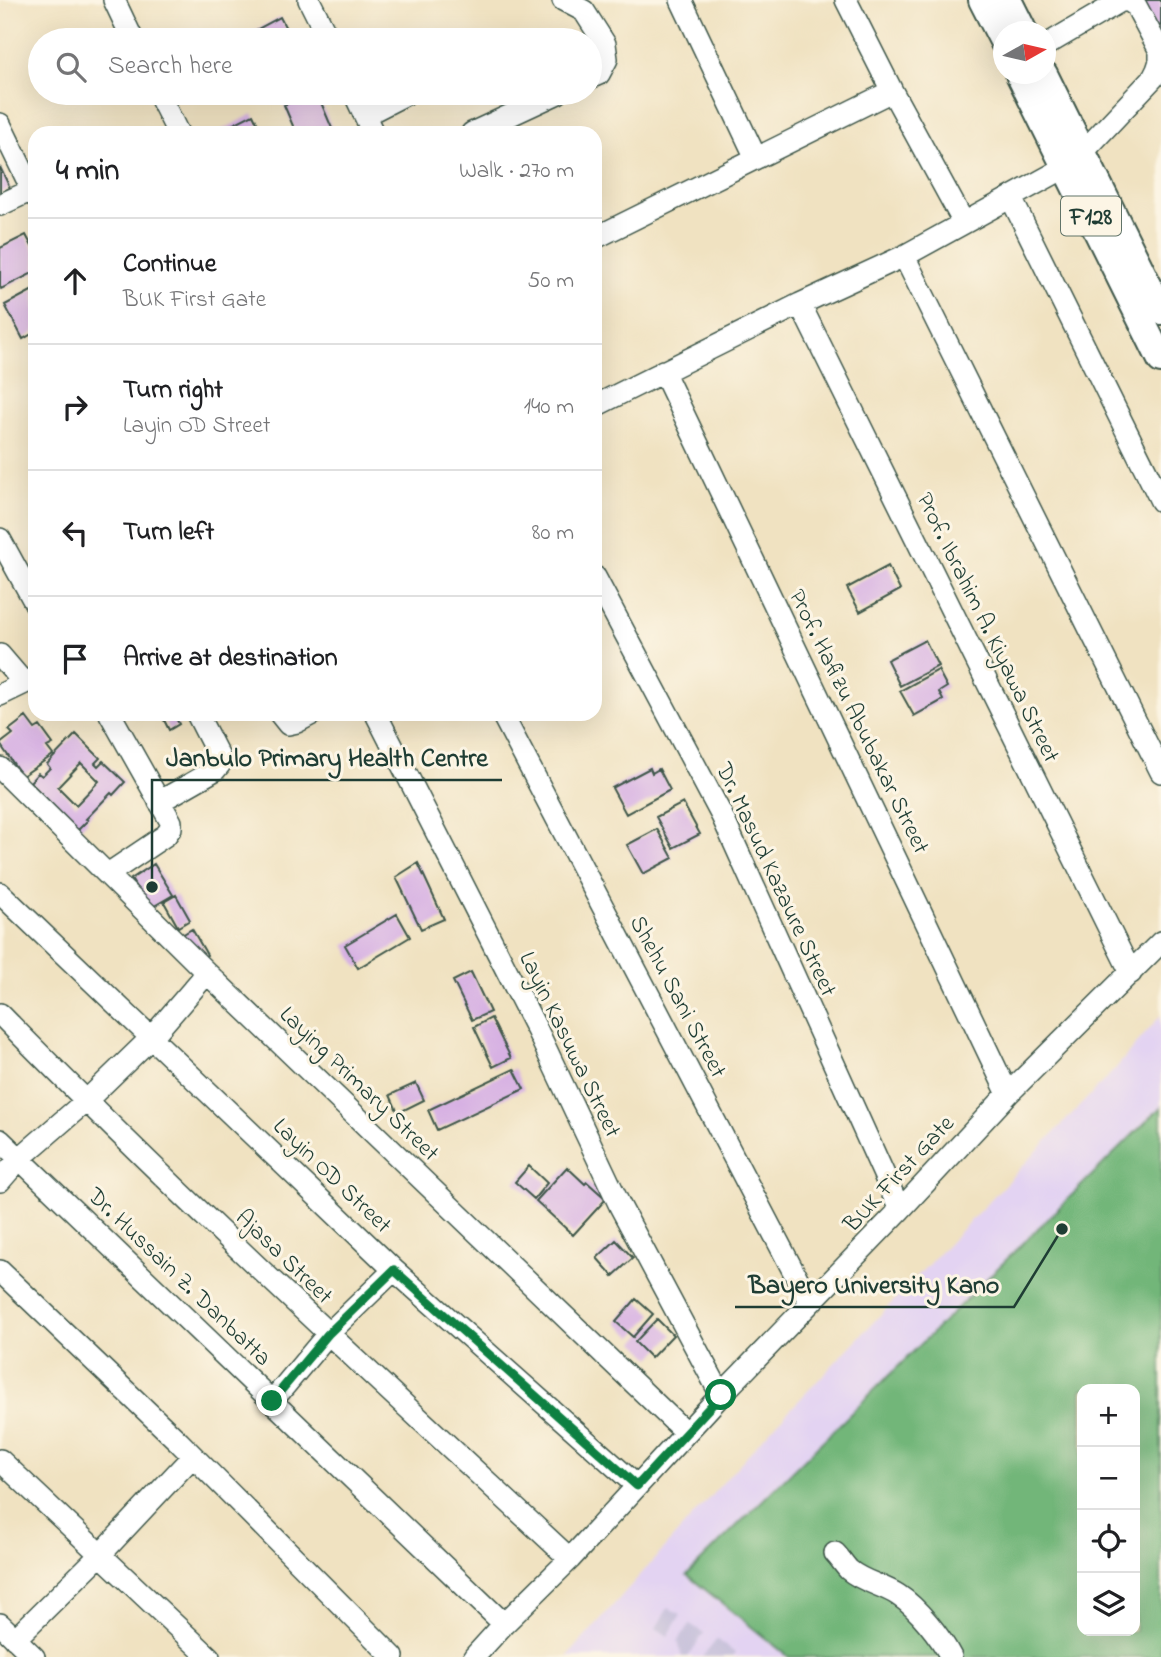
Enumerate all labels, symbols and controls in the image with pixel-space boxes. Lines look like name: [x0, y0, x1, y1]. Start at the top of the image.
north arrow: [993, 21, 1056, 84]
search box: [28, 28, 602, 105]
icon: search: [52, 48, 90, 86]
text: Search here: [108, 48, 233, 86]
text: 4 min: [56, 150, 119, 194]
text: Walk · 270 m: [459, 155, 574, 188]
road number: F128: [1061, 196, 1121, 236]
text: Continue: [123, 246, 216, 284]
icon: ahead: [56, 262, 94, 300]
text: 50 m: [527, 265, 574, 298]
text: BUK First Gate: [123, 284, 266, 317]
text: Turn right: [123, 372, 223, 410]
icon: right: [56, 388, 94, 426]
text: 140 m: [524, 391, 574, 424]
text: Layin OD Street: [123, 410, 270, 443]
street label: Prof. Ibrahim A. Kiyawa Street: [905, 487, 1067, 769]
icon: left: [56, 514, 94, 552]
text: Turn left: [123, 514, 214, 552]
text: 80 m: [532, 517, 574, 550]
street label: Prof. Hafizu Abubakar Street: [778, 584, 937, 860]
icon: arrive: [56, 640, 94, 678]
text: Arrive at destination: [123, 640, 338, 678]
callout: Janbulo Primary Health Centre: [152, 733, 502, 780]
text: Janbulo Primary Health Centre: [166, 741, 489, 779]
street label: Dr. Masud Kazaure Street: [705, 756, 844, 1003]
street label: Shehu Sani Street: [619, 910, 734, 1085]
street label: Layin Kasuwa Street: [508, 946, 629, 1144]
street label: Laying Primary Street: [269, 999, 446, 1171]
street label: BUK First Gate: [835, 1108, 964, 1242]
street label: Layin OD Street: [263, 1111, 399, 1244]
street label: Dr. Hussain Z. Danbatta: [77, 1180, 278, 1375]
street label: Ajasa Street: [226, 1202, 340, 1314]
callout: Bayero University Kano: [735, 1260, 1014, 1307]
text: Bayero University Kano: [748, 1268, 999, 1306]
route start: [705, 1379, 736, 1410]
map controls: [1077, 1384, 1140, 1636]
button: +: [1077, 1384, 1140, 1447]
route end: [256, 1385, 287, 1416]
button: −: [1077, 1447, 1140, 1510]
button: locate: [1077, 1510, 1140, 1573]
button: layers: [1077, 1573, 1140, 1636]

